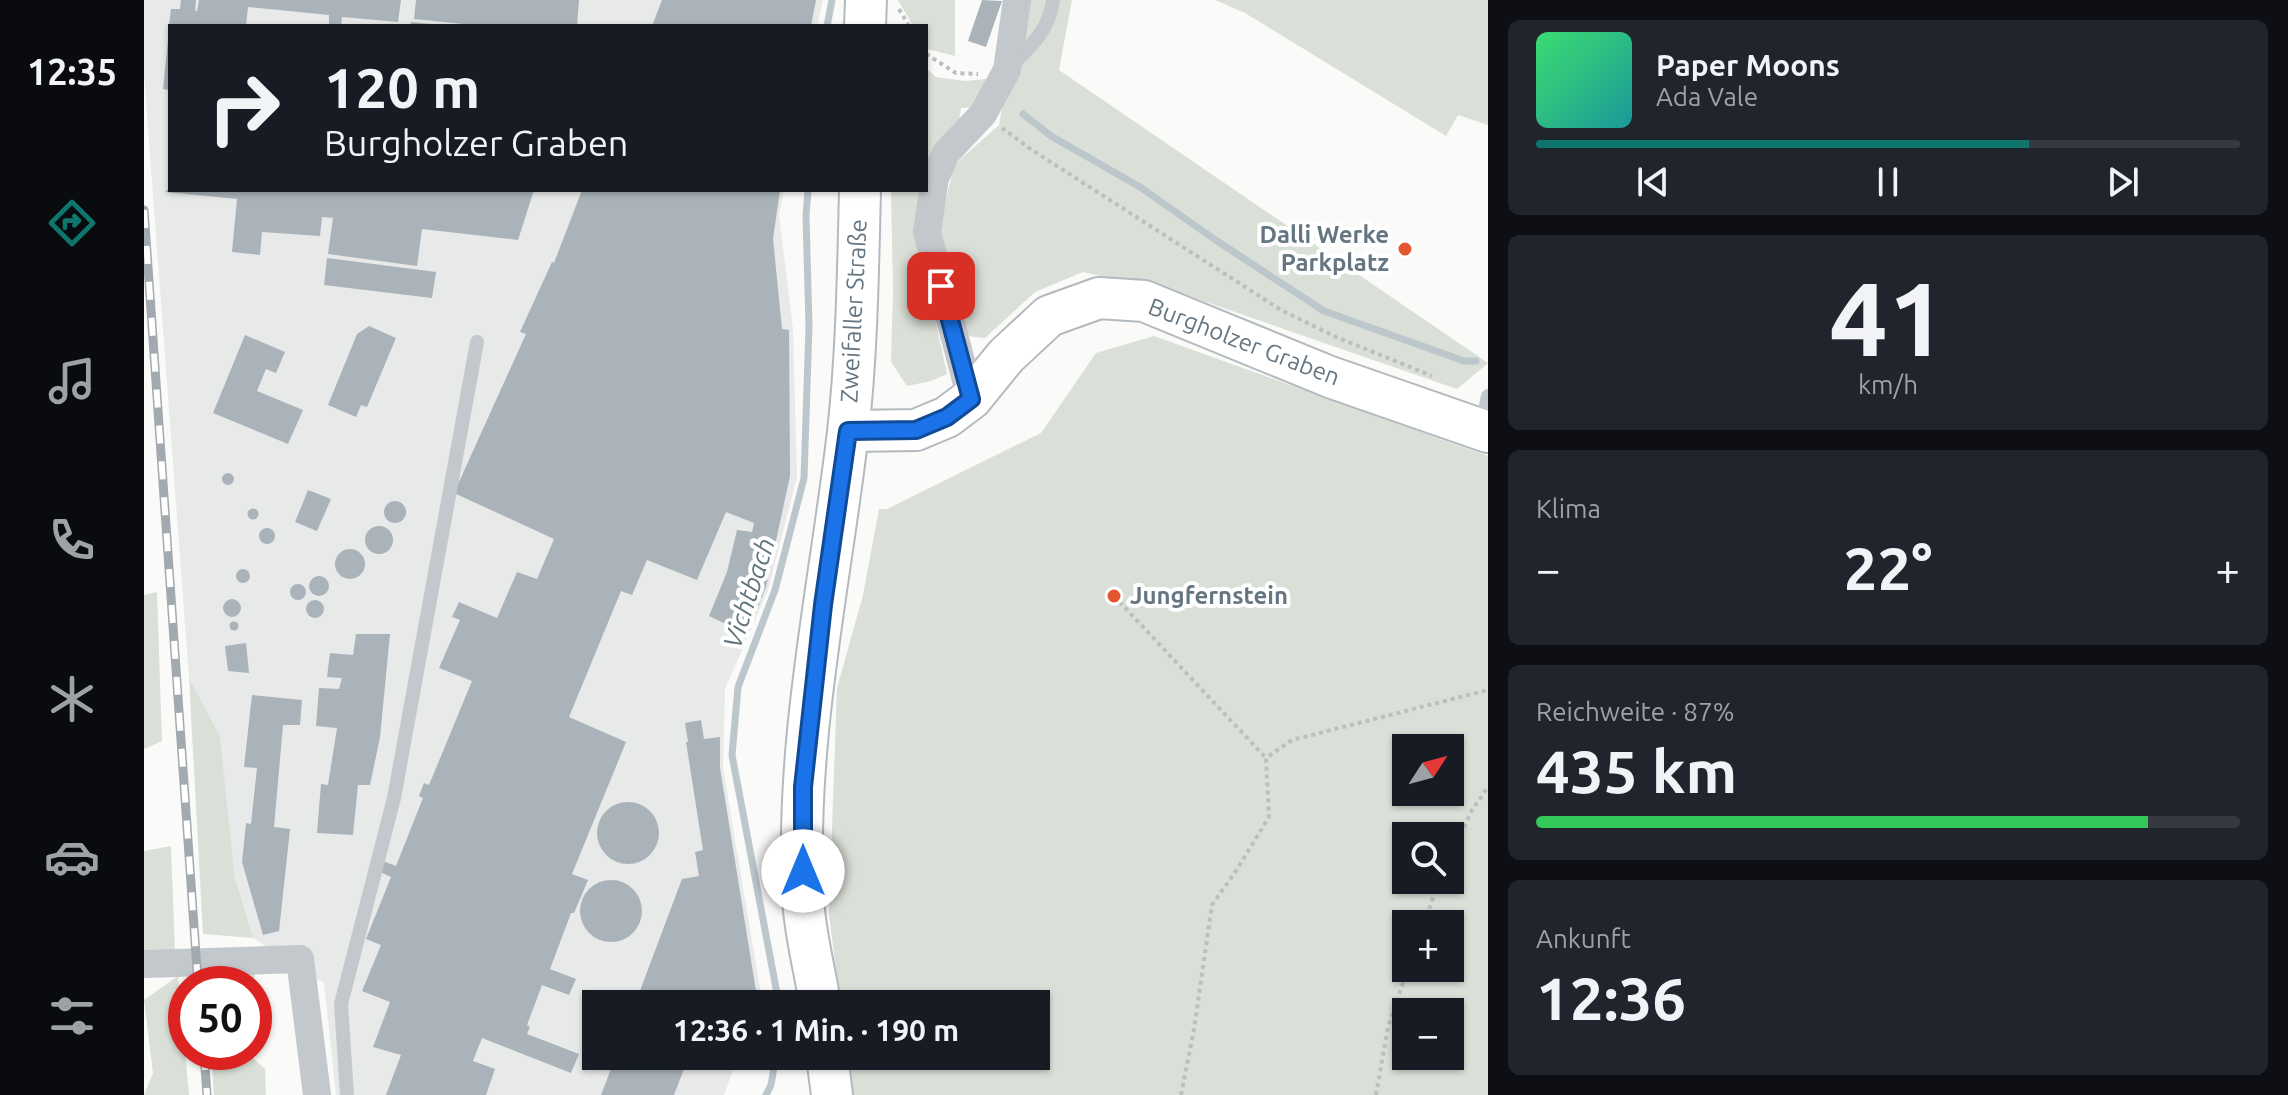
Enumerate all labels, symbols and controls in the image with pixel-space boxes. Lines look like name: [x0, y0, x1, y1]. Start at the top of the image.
text: Paper Moons: [1656, 48, 1840, 82]
text: 12:35: [27, 51, 117, 92]
icon: right: [192, 56, 296, 160]
text: 120 m: [324, 56, 480, 119]
text: Ada Vale: [1656, 82, 1758, 111]
text: Burgholzer Graben: [324, 122, 628, 163]
icon: previous: [1631, 160, 1675, 204]
icon: pause: [1866, 160, 1910, 204]
icon: next: [2101, 160, 2145, 204]
icon: directions: [44, 195, 100, 251]
street label: Zweifaller Straße: [835, 218, 872, 404]
place label: Dalli Werke Parkplatz: [1259, 221, 1389, 276]
marker: Dalli Werke Parkplatz: [1396, 240, 1414, 258]
pin: [907, 252, 975, 320]
text: 41: [1829, 259, 1947, 376]
icon: arrive: [919, 264, 963, 308]
street label: Burgholzer Graben: [1145, 293, 1344, 390]
icon: music: [44, 353, 100, 409]
text: km/h: [1858, 370, 1918, 399]
text: Klima: [1536, 494, 1601, 523]
icon: phone: [44, 512, 100, 568]
water label: Vichtbach: [717, 534, 780, 651]
text: 22°: [1844, 534, 1932, 601]
text: −: [1536, 544, 1561, 593]
text: +: [2215, 544, 2240, 593]
place label: Jungfernstein: [1130, 582, 1288, 609]
marker: Jungfernstein: [1105, 587, 1123, 605]
icon: climate: [44, 671, 100, 727]
text: Reichweite · 87%: [1536, 697, 1735, 726]
north arrow: [1392, 734, 1464, 806]
map controls: [1392, 734, 1464, 1070]
text: 435 km: [1536, 737, 1737, 804]
button: search: [1392, 822, 1464, 894]
icon: car: [44, 829, 100, 885]
position arrow: [761, 829, 845, 913]
button: +: [1392, 910, 1464, 982]
text: Ankunft: [1536, 924, 1631, 953]
text: 12:36: [1536, 964, 1686, 1031]
speed limit sign: 50: [168, 966, 272, 1070]
icon: filters: [44, 988, 100, 1044]
button: −: [1392, 998, 1464, 1070]
text: 12:36 · 1 Min. · 190 m: [673, 1013, 959, 1047]

